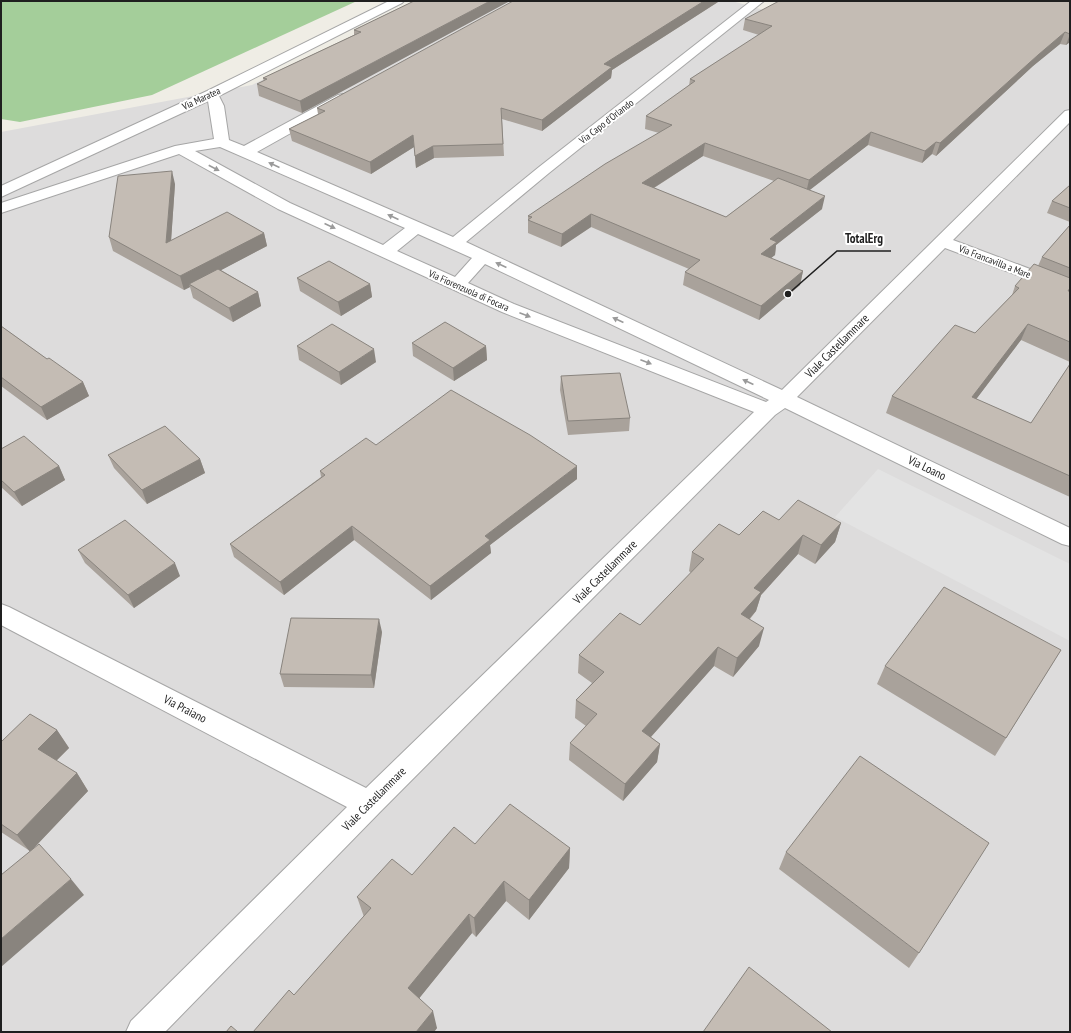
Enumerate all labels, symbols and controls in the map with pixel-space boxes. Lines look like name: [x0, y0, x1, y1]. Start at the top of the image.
street label: Via Maratea: [179, 84, 222, 113]
street label: Via Capo d'Orlando: [576, 96, 636, 147]
one-way arrow: [269, 162, 280, 168]
one-way arrow: [208, 165, 220, 171]
one-way arrow: [387, 213, 399, 219]
one-way arrow: [325, 224, 337, 230]
callout: TotalErg: [837, 226, 891, 251]
text: TotalErg: [845, 230, 883, 247]
street label: Via Francavilla a Mare: [956, 241, 1033, 281]
one-way arrow: [495, 262, 506, 268]
street label: Via Fiorenzuola di Focara: [426, 266, 511, 314]
street label: Viale Castellammare: [801, 310, 872, 382]
one-way arrow: [520, 312, 532, 318]
one-way arrow: [613, 317, 624, 323]
one-way arrow: [641, 360, 653, 366]
one-way arrow: [743, 379, 754, 385]
street label: Via Loano: [905, 452, 949, 483]
street label: Viale Castellammare: [569, 536, 640, 608]
street label: Via Praiano: [160, 691, 209, 726]
street label: Viale Castellammare: [338, 763, 409, 835]

